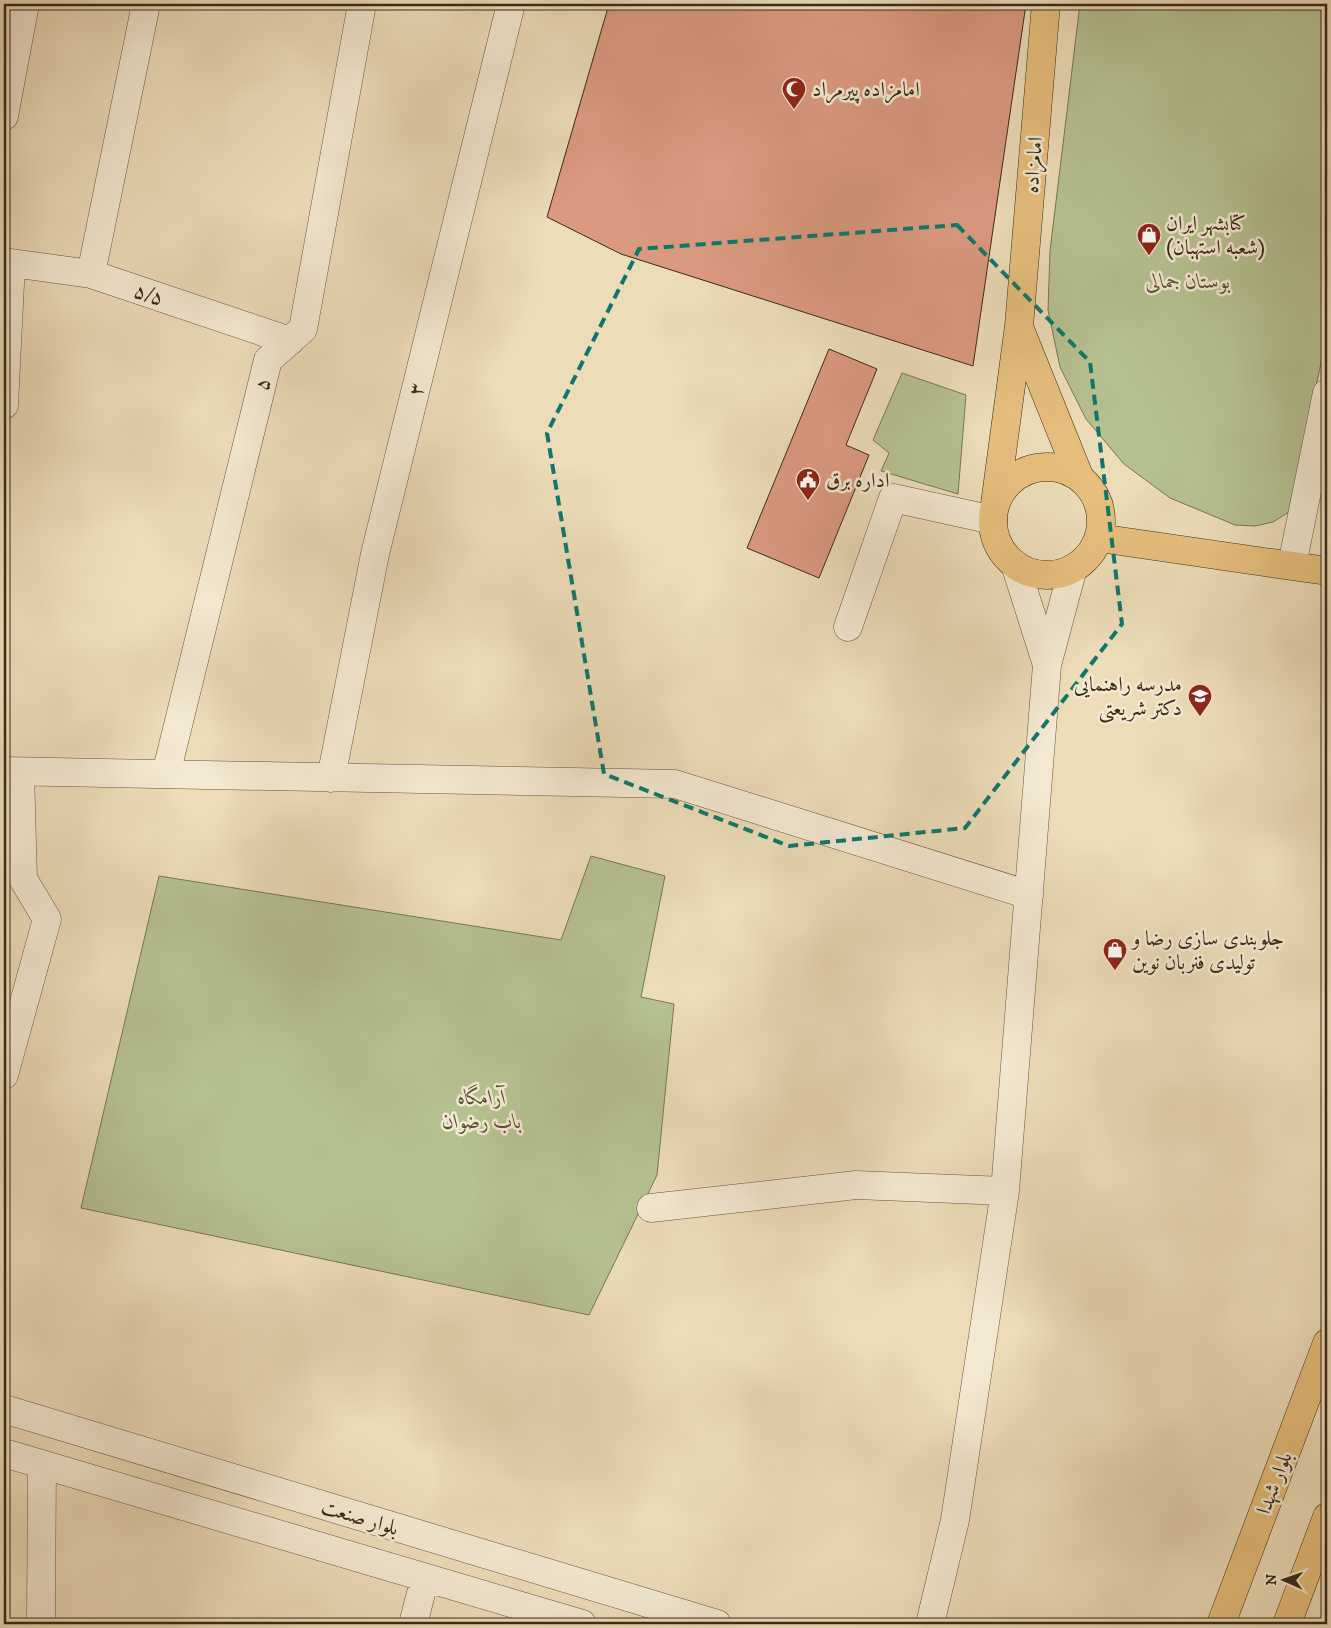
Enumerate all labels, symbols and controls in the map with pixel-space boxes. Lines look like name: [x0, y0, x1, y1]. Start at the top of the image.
mosque icon: امامزاده پیرمراد: [781, 76, 807, 110]
place label: امامزاده پیرمراد: [812, 77, 920, 104]
street label: امامزاده: [1019, 136, 1050, 194]
place label: کتابشهر ایران (شعبه استهبان): [1166, 211, 1265, 261]
shop icon: کتابشهر ایران (شعبه استهبان): [1136, 222, 1162, 256]
park label: بوستان جمالی: [1146, 269, 1230, 295]
street label: ۵/۵: [130, 278, 167, 312]
street label: ۵: [249, 375, 277, 393]
street label: ۳: [403, 380, 431, 398]
public building icon: اداره برق: [795, 467, 821, 501]
place label: اداره برق: [826, 468, 890, 494]
place label: مدرسه راهنمایی دکتر شریعتی: [1074, 672, 1182, 723]
school or university icon: مدرسه راهنمایی دکتر شریعتی: [1187, 683, 1213, 717]
place label: جلوبندی سازی رضا و تولیدی فنربان نوین: [1130, 926, 1284, 976]
shop icon: جلوبندی سازی رضا و تولیدی فنربان نوین: [1102, 937, 1128, 971]
park label: آرامگاه باب رضوان: [442, 1084, 522, 1135]
street label: بلوار شهدا: [1251, 1448, 1299, 1518]
street label: بلوار صنعت: [318, 1494, 402, 1542]
north arrow: [1258, 1556, 1308, 1606]
text: N: [1263, 1573, 1281, 1586]

